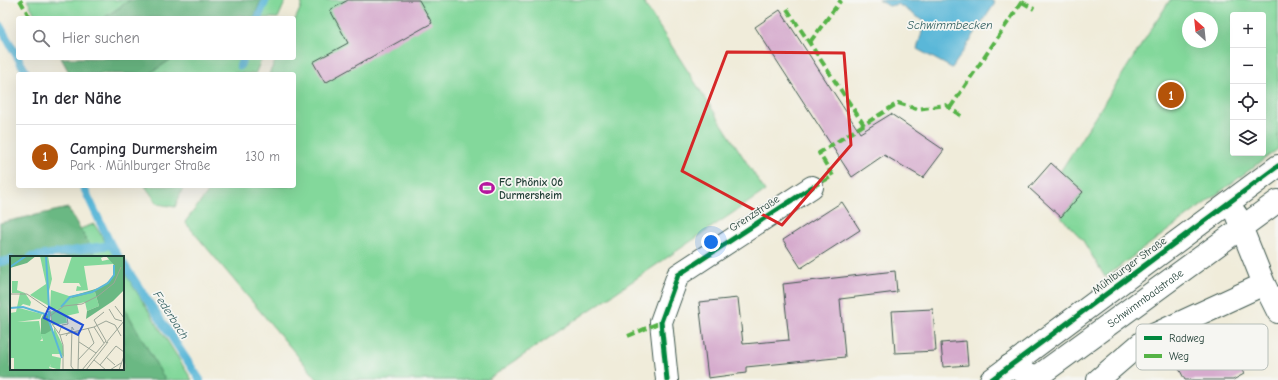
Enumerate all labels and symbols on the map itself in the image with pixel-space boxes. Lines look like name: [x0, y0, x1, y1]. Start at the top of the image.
north arrow: [1182, 12, 1218, 48]
water label: Schwimmbecken: [907, 18, 993, 32]
pin: 1: [1158, 80, 1184, 110]
place label: FC Phönix 06 Durmersheim: [499, 176, 563, 202]
sports icon: FC Phönix 06 Durmersheim: [478, 179, 496, 197]
street label: Grenzstraße: [727, 192, 782, 234]
your location: [701, 232, 721, 252]
street label: Mühlburger Straße: [1090, 234, 1169, 297]
inset map: [10, 256, 124, 370]
street label: Schwimmbadstraße: [1105, 266, 1186, 330]
water label: Federbach: [150, 288, 192, 342]
legend: [1136, 324, 1268, 370]
text: Radweg: [1169, 332, 1205, 345]
text: Weg: [1169, 350, 1189, 363]

